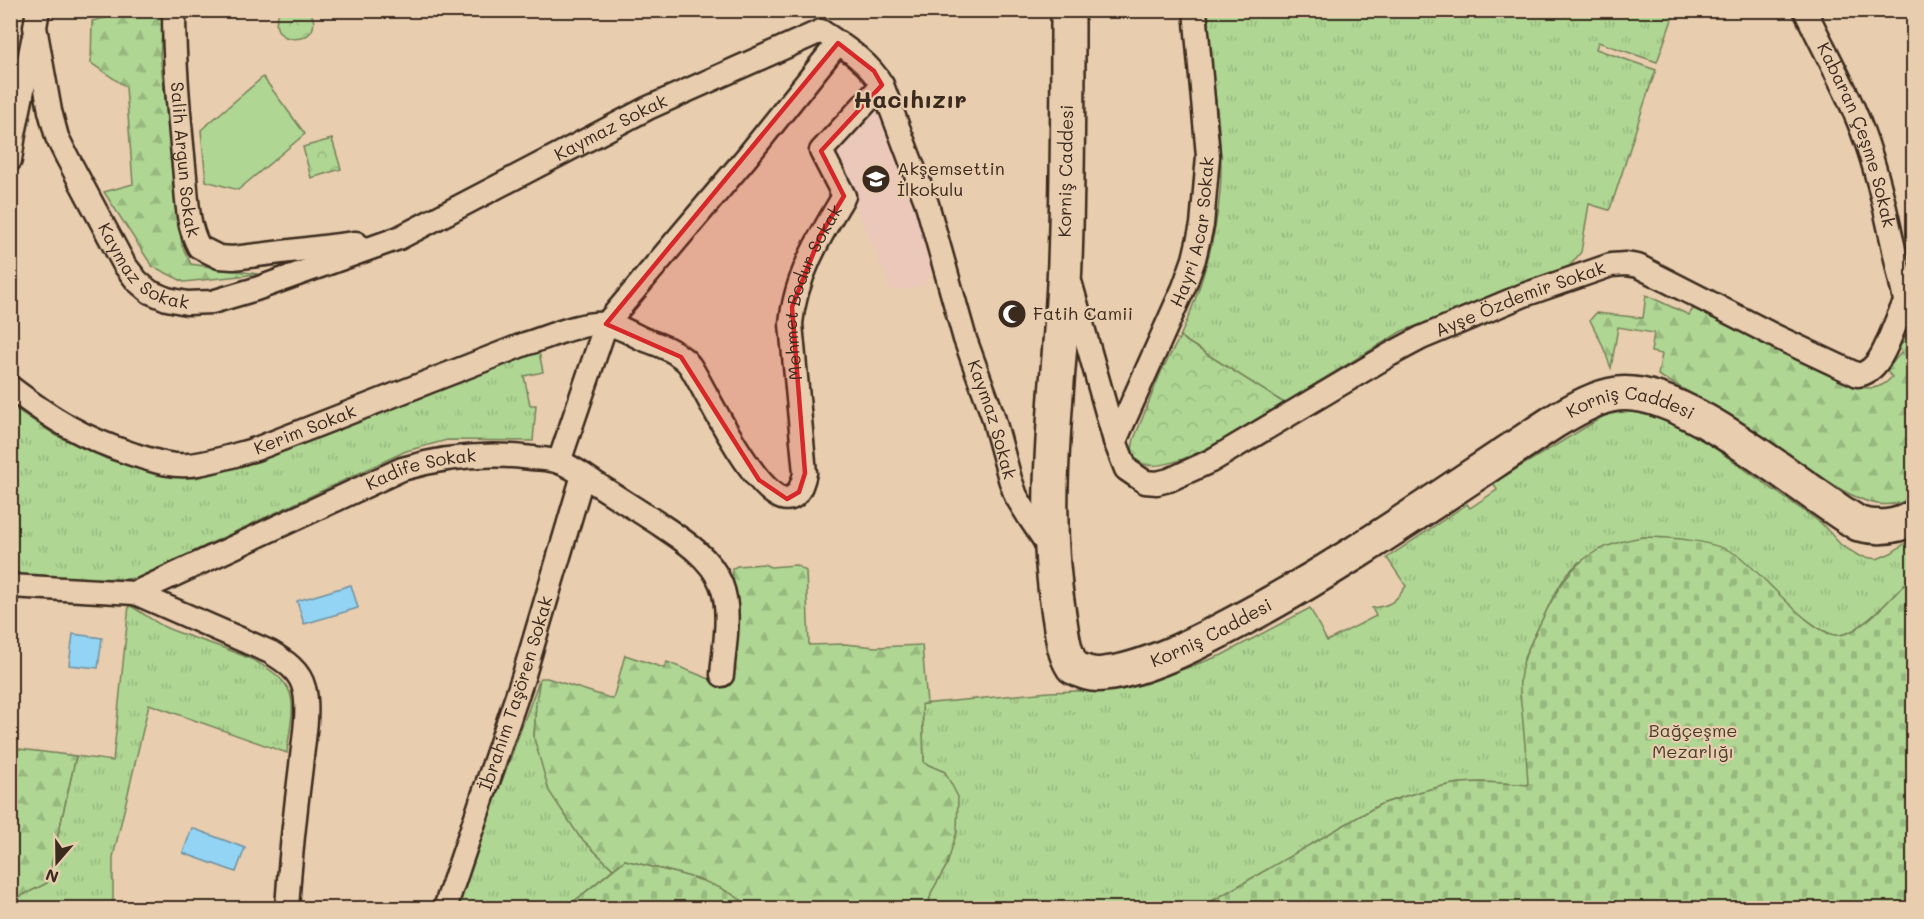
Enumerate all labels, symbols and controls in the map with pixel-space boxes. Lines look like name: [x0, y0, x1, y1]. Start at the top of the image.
street label: Kabaran Çeşme Sokak: [1812, 38, 1902, 230]
street label: Salih Argun Sokak: [166, 81, 207, 240]
district label: Hacıhızır: [853, 83, 967, 114]
street label: Kaymaz Sokak: [550, 88, 671, 166]
street label: Korniş Caddesi: [1052, 104, 1078, 238]
place label: Akşemsettin İlkokulu: [897, 156, 1005, 201]
street label: Hayri Acar Sokak: [1164, 156, 1219, 310]
school or university icon: Akşemsettin İlkokulu: [860, 163, 892, 195]
street label: Mehmet Bodur Sokak: [778, 200, 847, 381]
street label: Kaymaz Sokak: [93, 218, 191, 314]
street label: Ayşe Özdemir Sokak: [1431, 255, 1609, 342]
mosque icon: Fatih Camii: [996, 298, 1028, 330]
place label: Fatih Camii: [1033, 301, 1133, 325]
street label: Kaymaz Sokak: [963, 356, 1023, 482]
text: Korniş Caddesi: [1562, 380, 1699, 424]
street label: Kerim Sokak: [250, 398, 359, 460]
street label: Korniş Caddesi: [1565, 407, 1697, 429]
street label: Kadife Sokak: [361, 443, 477, 495]
street label: Korniş Caddesi: [1147, 592, 1276, 672]
street label: İbrahim Taşören Sokak: [473, 593, 558, 794]
park label: Bağçeşme Mezarlığı: [1649, 718, 1737, 763]
north arrow: [27, 832, 87, 892]
text: N: [42, 865, 61, 889]

